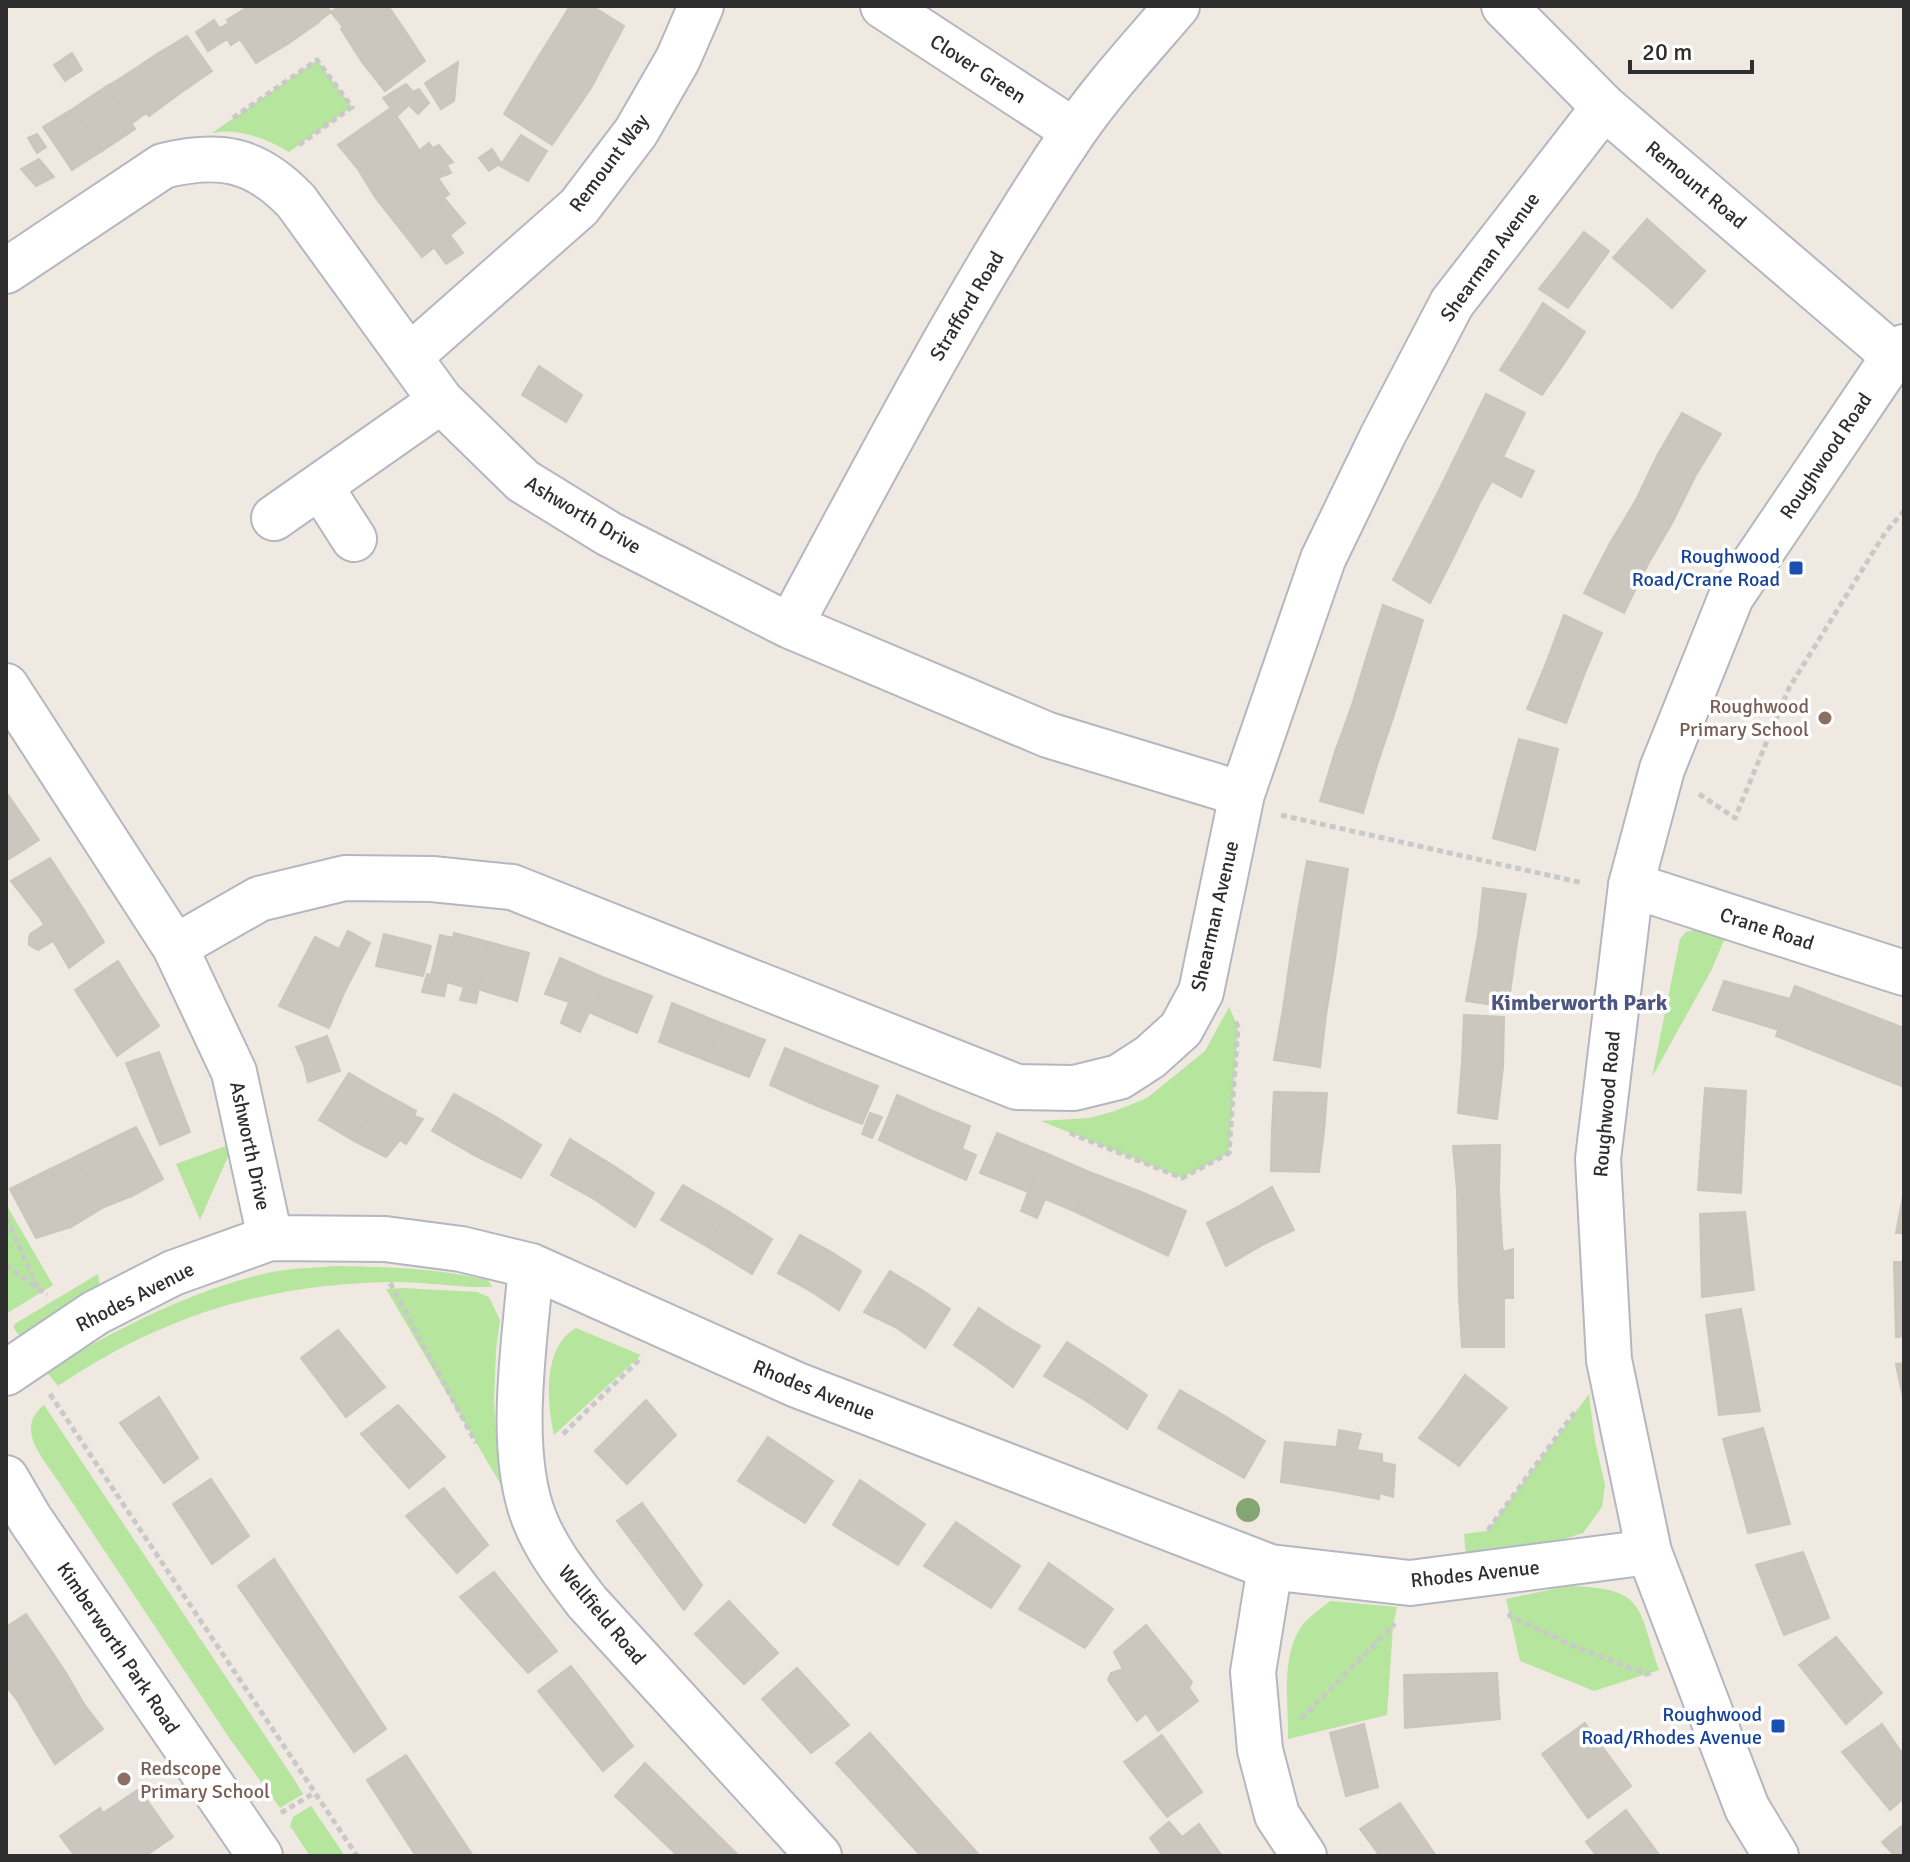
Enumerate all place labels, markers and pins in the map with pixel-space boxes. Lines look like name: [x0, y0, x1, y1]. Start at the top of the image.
place label: Roughwood Road/Crane Road: [1632, 544, 1780, 592]
marker: Roughwood Road/Crane Road: [1787, 559, 1805, 577]
place label: Roughwood Primary School: [1679, 694, 1809, 742]
marker: Roughwood Primary School: [1816, 709, 1834, 727]
place label: Roughwood Road/Rhodes Avenue: [1581, 1702, 1762, 1750]
marker: Roughwood Road/Rhodes Avenue: [1769, 1717, 1787, 1735]
place label: Redscope Primary School: [140, 1756, 270, 1804]
marker: Redscope Primary School: [115, 1770, 133, 1788]

